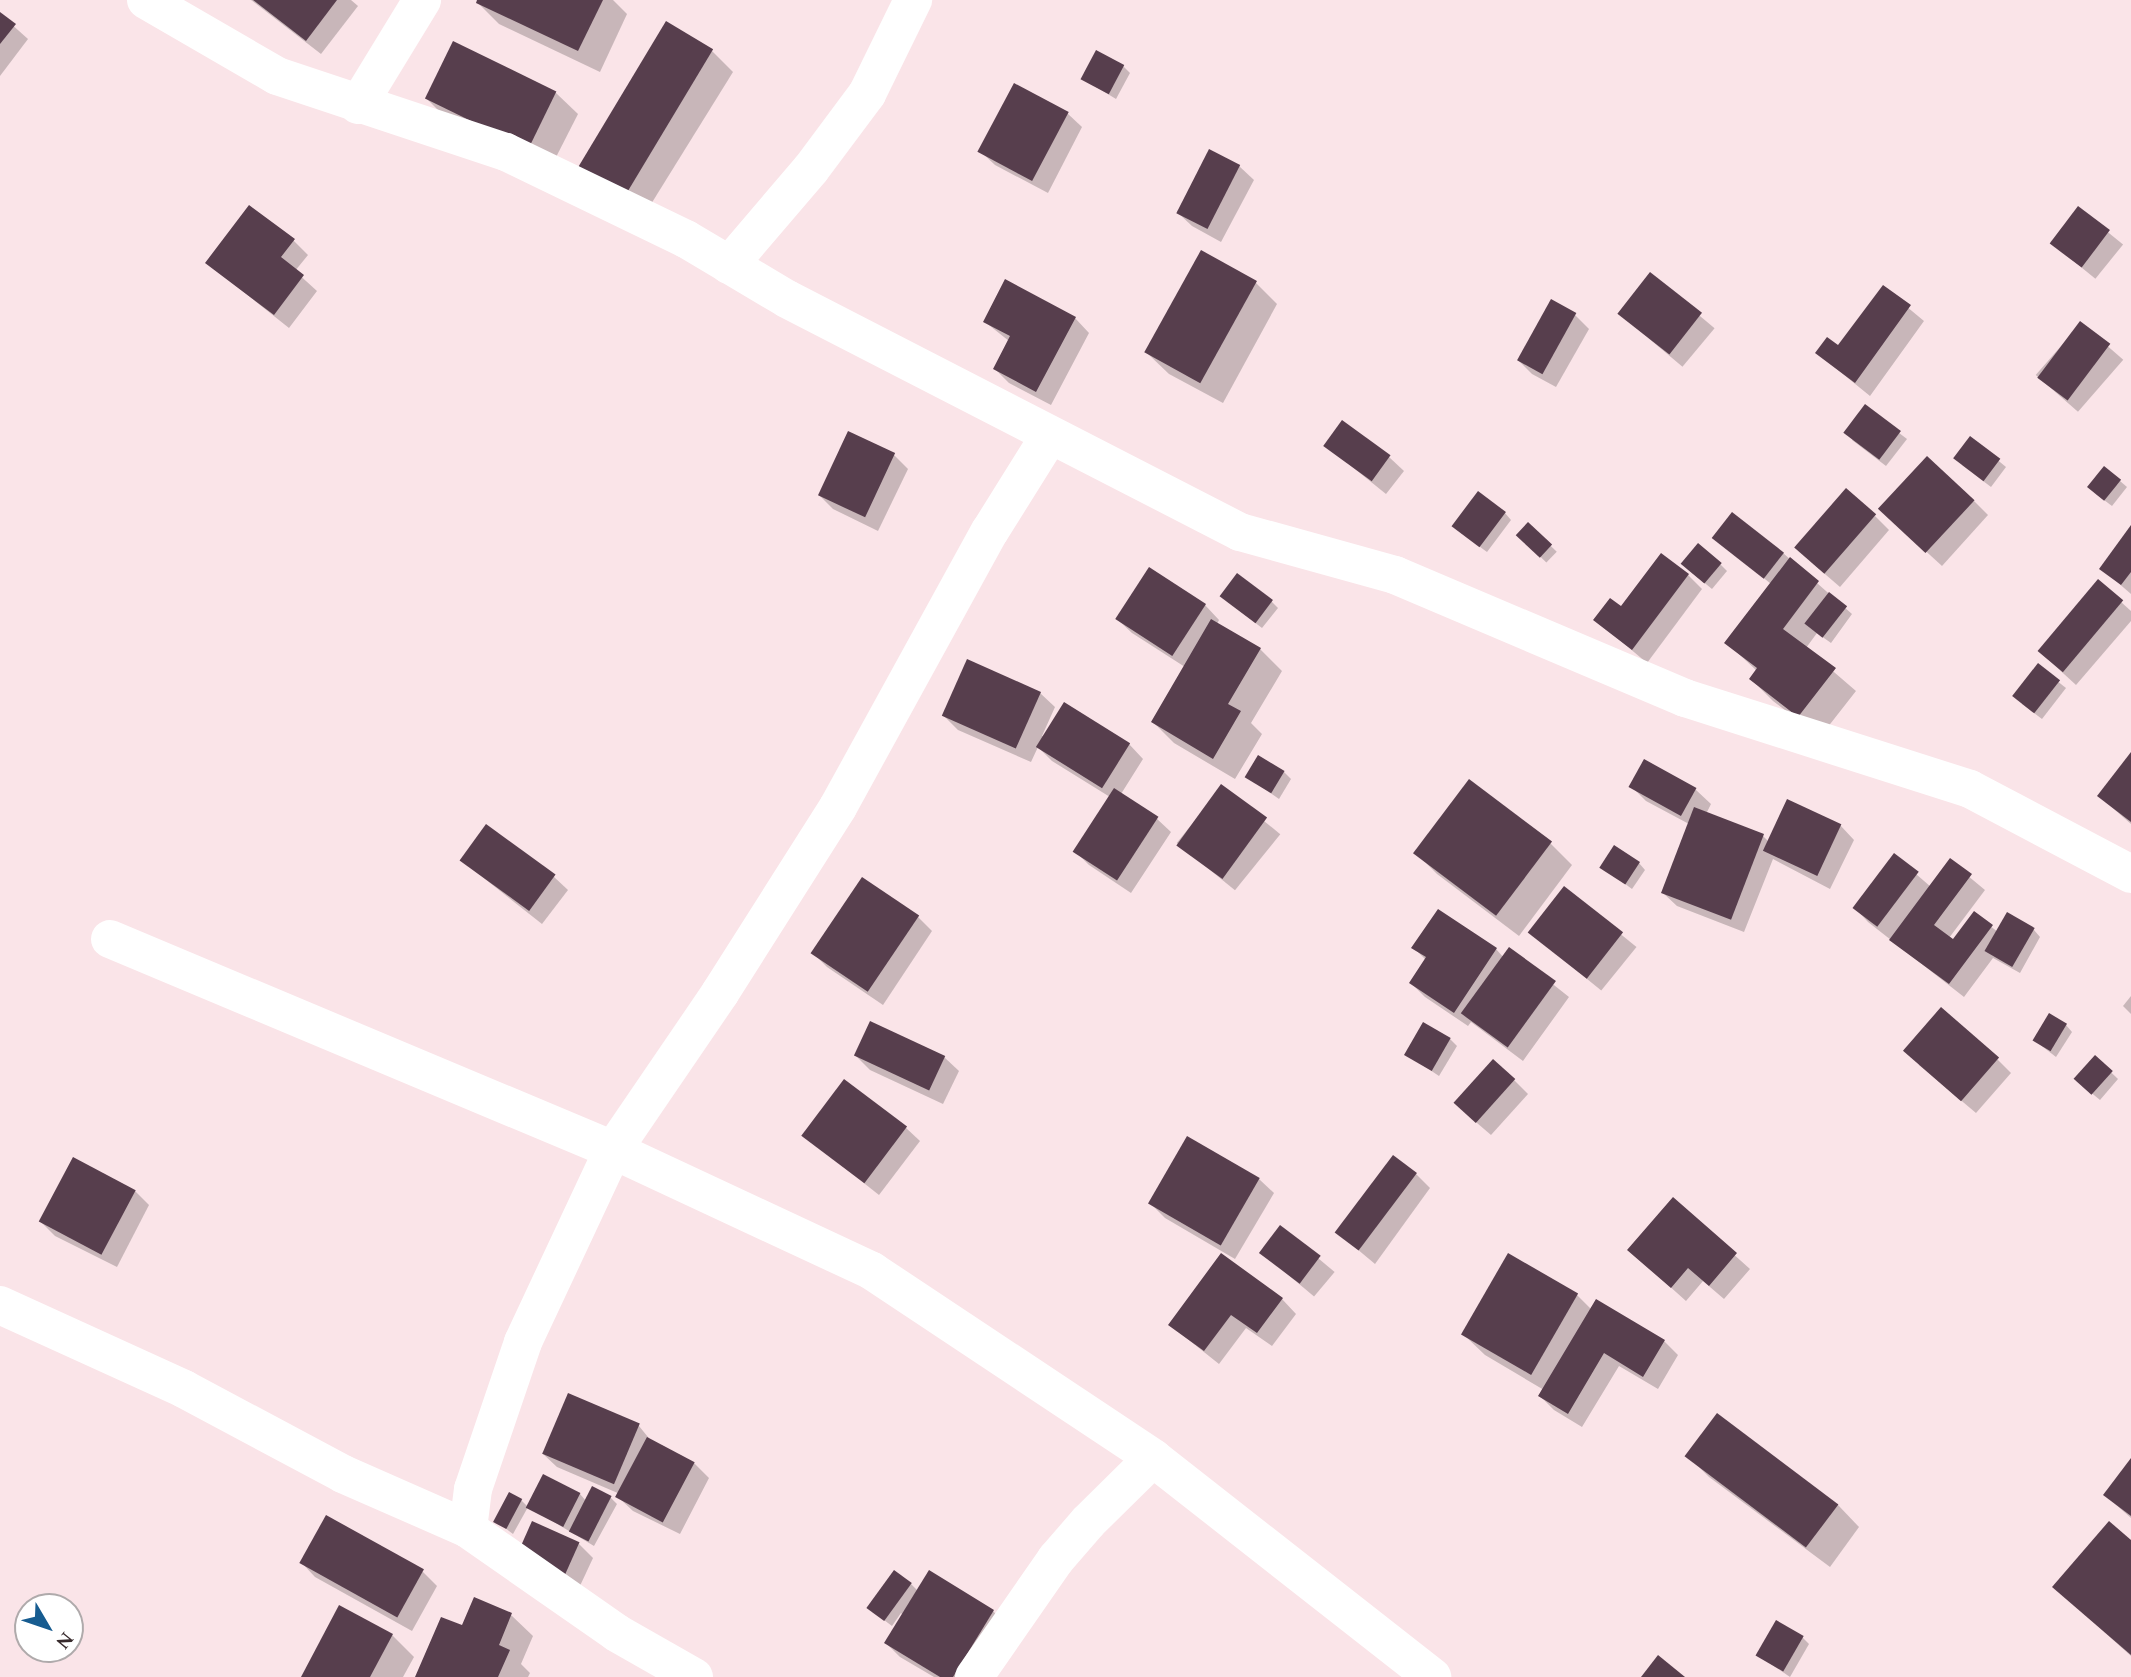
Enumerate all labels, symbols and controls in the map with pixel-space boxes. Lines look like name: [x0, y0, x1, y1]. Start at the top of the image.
north arrow: [14, 1593, 84, 1663]
text: N: [48, 1625, 80, 1655]

